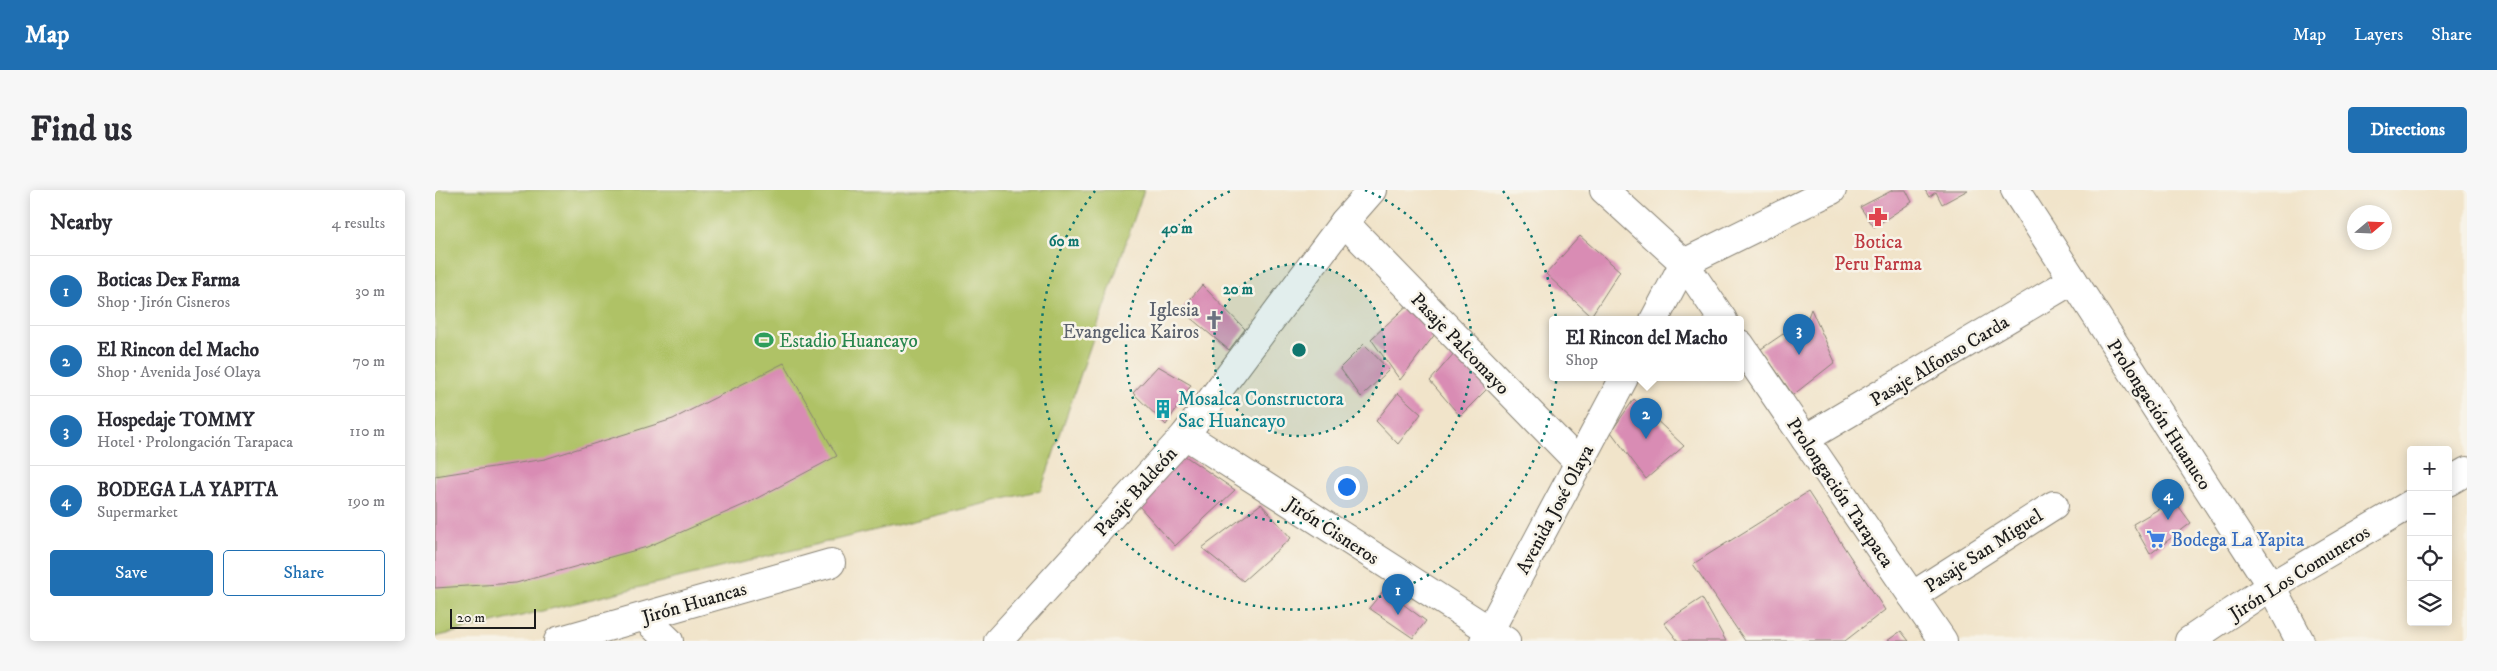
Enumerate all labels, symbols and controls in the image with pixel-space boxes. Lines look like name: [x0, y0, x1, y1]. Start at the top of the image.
text: Map: [25, 20, 69, 50]
text: Map: [2293, 24, 2326, 46]
text: Layers: [2354, 24, 2403, 46]
text: Share: [2431, 24, 2472, 46]
button: Directions: [2348, 107, 2467, 153]
text: Find us: [30, 108, 132, 152]
north arrow: [2347, 205, 2392, 250]
pharmacy icon: Botica Peru Farma: [1867, 206, 1889, 228]
text: Nearby: [50, 210, 112, 236]
text: 4 results: [332, 213, 385, 233]
text: 40 m: [1160, 219, 1193, 238]
place label: Botica Peru Farma: [1834, 231, 1922, 276]
text: 60 m: [1049, 232, 1080, 251]
text: Boticas Dex Farma: [97, 269, 240, 292]
text: 20 m: [1223, 280, 1254, 299]
text: 1: [63, 281, 69, 301]
text: 30 m: [355, 281, 385, 301]
street label: Pasaje Palcomayo: [1406, 288, 1514, 400]
text: Shop · Jirón Cisneros: [97, 292, 230, 312]
place label: Iglesia Evangelica Kairos: [1063, 299, 1199, 344]
church icon: Iglesia Evangelica Kairos: [1203, 309, 1225, 331]
street label: Pasaje Alfonso Carda: [1866, 311, 2013, 412]
pin: 3: [1783, 314, 1815, 355]
popup: [1549, 316, 1744, 381]
text: El Rincon del Macho: [1566, 327, 1727, 350]
sports icon: Estadio Huancayo: [753, 329, 775, 351]
place label: Estadio Huancayo: [779, 330, 918, 353]
street label: Prolongación Huanuco: [2101, 335, 2216, 494]
text: El Rincon del Macho: [97, 339, 259, 362]
centre of rings: [1290, 341, 1308, 359]
text: Shop: [1566, 350, 1598, 370]
text: 2: [62, 351, 70, 371]
text: 70 m: [353, 351, 385, 371]
text: Shop · Avenida José Olaya: [97, 362, 261, 382]
place label: Mosalca Constructora Sac Huancayo: [1178, 388, 1344, 433]
building icon: Mosalca Constructora Sac Huancayo: [1152, 398, 1174, 420]
pin: 2: [1630, 398, 1662, 439]
text: Hospedaje TOMMY: [97, 409, 254, 432]
street label: Prolongación Tarapaca: [1781, 414, 1898, 572]
text: 3: [63, 421, 69, 441]
text: 110 m: [349, 421, 385, 441]
text: Hotel · Prolongación Tarapaca: [97, 432, 293, 452]
street label: Avenida José Olaya: [1512, 441, 1599, 578]
street label: Pasaje Baldeón: [1090, 443, 1182, 541]
map controls: [2407, 446, 2452, 626]
button: +: [2407, 446, 2452, 491]
your location: [1334, 474, 1360, 500]
text: BODEGA LA YAPITA: [97, 479, 278, 502]
pin: 4: [2152, 479, 2184, 520]
text: 4: [61, 491, 71, 511]
text: 190 m: [347, 491, 385, 511]
button: −: [2407, 491, 2452, 536]
street label: Jirón Cisneros: [1280, 492, 1383, 570]
text: Supermarket: [97, 502, 178, 522]
street label: Pasaje San Miguel: [1920, 504, 2047, 598]
street label: Jirón Los Comuneros: [2224, 521, 2374, 627]
supermarket icon: Bodega La Yapita: [2145, 528, 2167, 550]
place label: Bodega La Yapita: [2171, 529, 2304, 552]
button: locate: [2407, 536, 2452, 581]
button: Save: [50, 550, 213, 596]
button: Share: [223, 550, 385, 596]
pin: 1: [1382, 574, 1414, 615]
street label: Jirón Huancas: [638, 578, 749, 630]
button: layers: [2407, 581, 2452, 626]
scale bar: [450, 606, 536, 629]
text: 20 m: [457, 609, 485, 627]

